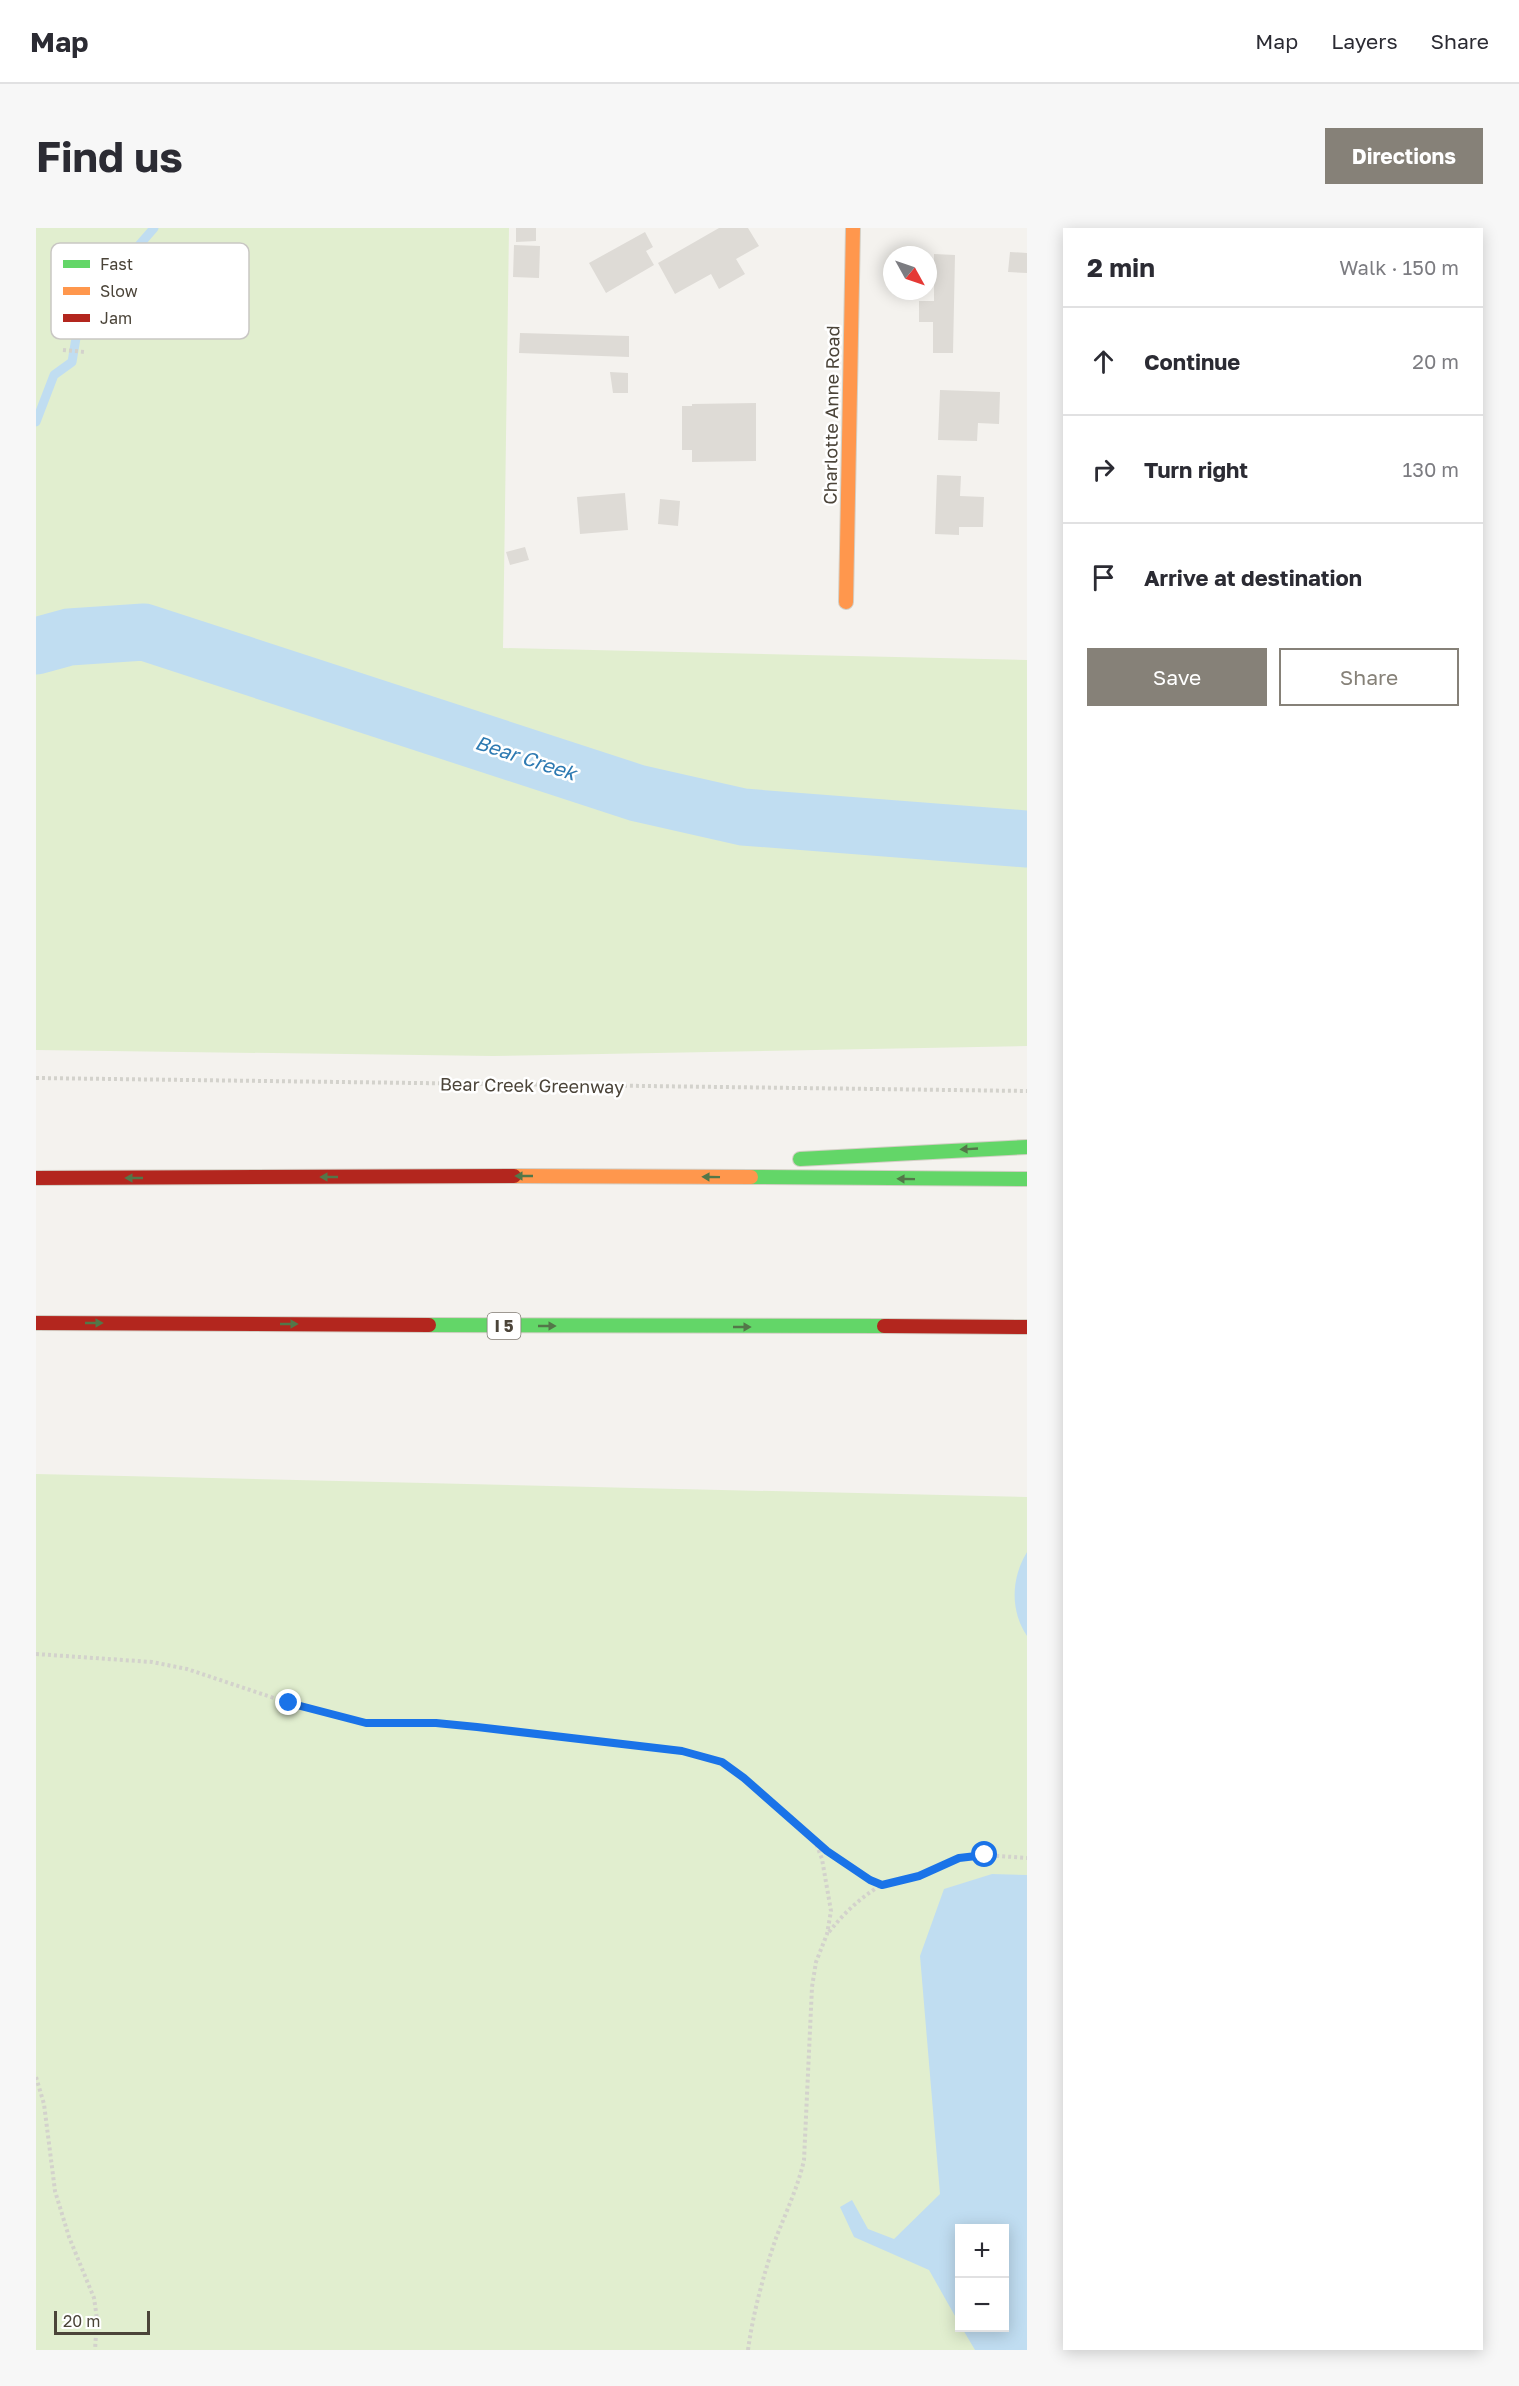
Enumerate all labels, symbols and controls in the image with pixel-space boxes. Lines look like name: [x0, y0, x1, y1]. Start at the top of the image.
text: Map: [30, 25, 88, 58]
text: Map: [1255, 28, 1298, 54]
text: Layers: [1331, 28, 1398, 54]
text: Share: [1431, 28, 1489, 54]
button: Directions: [1325, 128, 1483, 184]
text: Find us: [36, 131, 183, 181]
legend: [51, 243, 249, 339]
north arrow: [883, 246, 937, 300]
text: 2 min: [1087, 252, 1155, 283]
text: Fast: [100, 254, 133, 274]
text: Walk · 150 m: [1339, 255, 1459, 279]
text: Slow: [100, 281, 138, 301]
text: Jam: [100, 308, 132, 328]
street label: Charlotte Anne Road: [818, 325, 844, 505]
icon: ahead: [1087, 345, 1120, 378]
text: Continue: [1144, 348, 1240, 375]
text: 20 m: [1412, 349, 1459, 373]
icon: right: [1087, 453, 1120, 486]
text: Turn right: [1144, 456, 1248, 483]
text: 130 m: [1403, 457, 1459, 481]
icon: arrive: [1087, 561, 1120, 594]
text: Arrive at destination: [1144, 564, 1362, 591]
button: Save: [1087, 648, 1267, 706]
button: Share: [1279, 648, 1459, 706]
water label: Bear Creek: [472, 729, 582, 785]
street label: Bear Creek Greenway: [440, 1072, 624, 1098]
one-way arrow: [959, 1145, 978, 1154]
one-way arrow: [515, 1171, 534, 1181]
one-way arrow: [320, 1172, 339, 1182]
one-way arrow: [125, 1173, 144, 1183]
one-way arrow: [701, 1173, 720, 1182]
one-way arrow: [896, 1175, 915, 1184]
road number: I 5: [488, 1313, 520, 1339]
one-way arrow: [85, 1318, 104, 1328]
one-way arrow: [280, 1320, 299, 1329]
one-way arrow: [538, 1321, 557, 1331]
one-way arrow: [733, 1322, 752, 1332]
route end: [275, 1689, 301, 1715]
route start: [971, 1841, 997, 1867]
map controls: [955, 2224, 1009, 2332]
button: +: [955, 2224, 1009, 2278]
button: −: [955, 2278, 1009, 2332]
scale bar: [54, 2308, 150, 2336]
text: 20 m: [63, 2311, 100, 2331]

